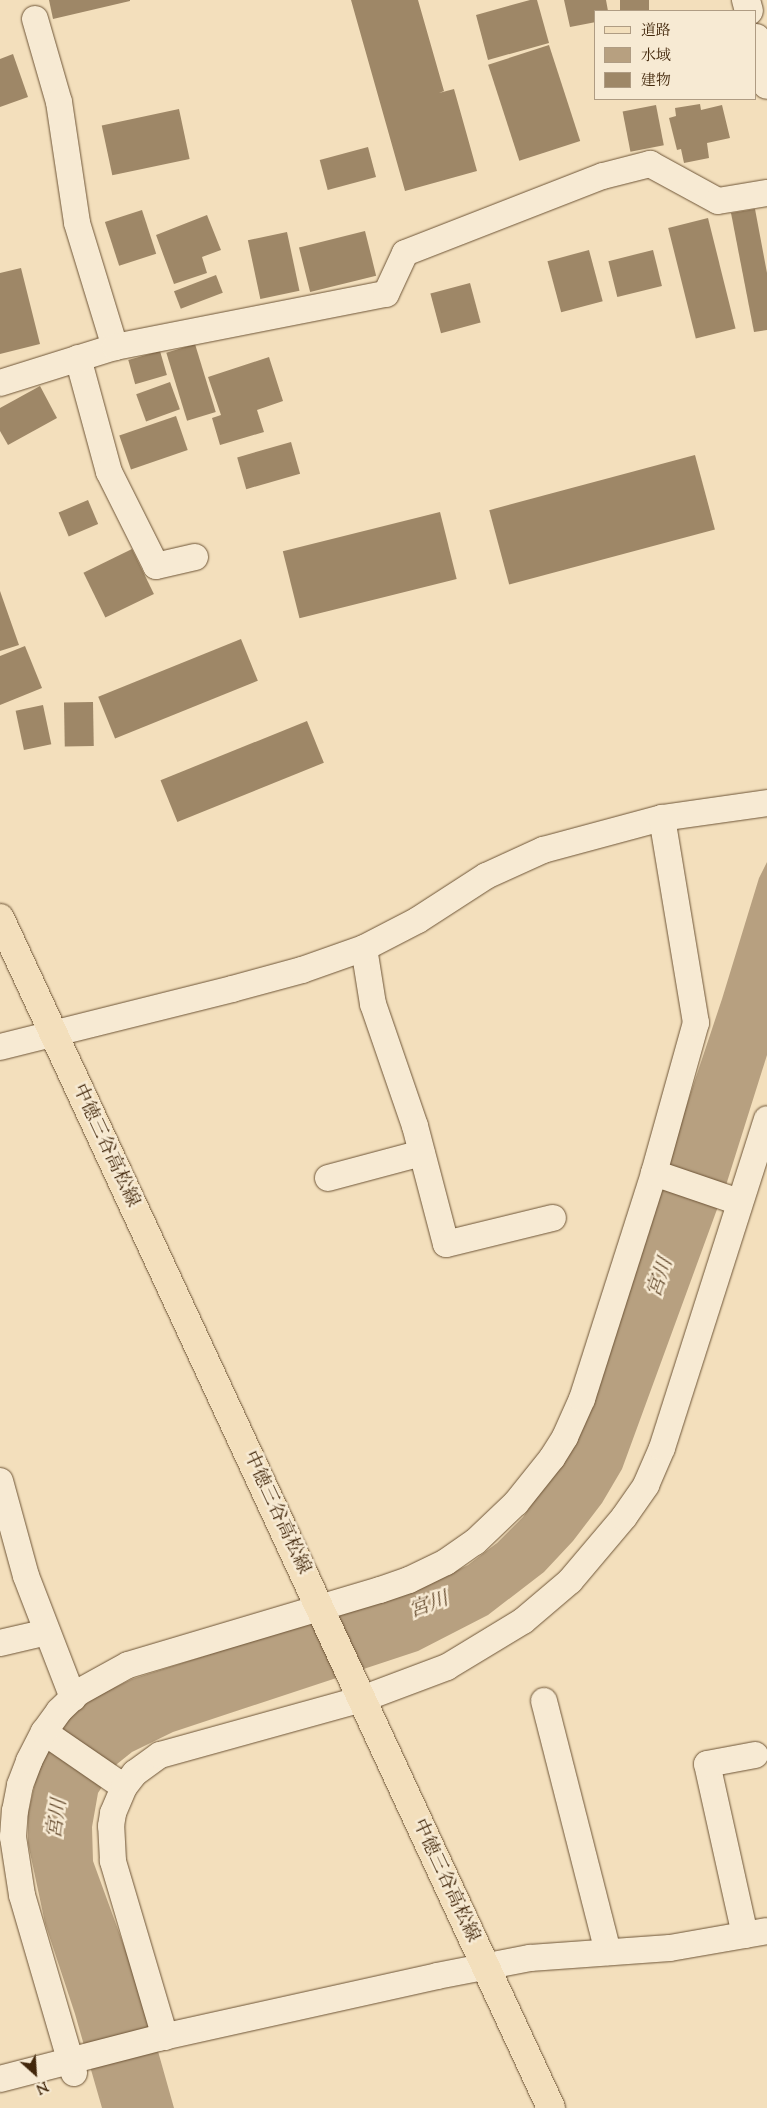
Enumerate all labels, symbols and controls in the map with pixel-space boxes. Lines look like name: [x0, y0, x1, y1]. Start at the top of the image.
legend: [594, 10, 757, 100]
text: 道路: [641, 21, 671, 42]
text: 水域: [641, 46, 671, 67]
text: 建物: [641, 71, 671, 92]
street label: 中徳三谷高松線: [67, 1081, 143, 1211]
water label: 宮川: [643, 1255, 679, 1301]
street label: 中徳三谷高松線: [238, 1448, 314, 1578]
water label: 宮川: [406, 1588, 452, 1624]
water label: 宮川: [43, 1798, 73, 1840]
street label: 中徳三谷高松線: [407, 1816, 483, 1946]
north arrow: [10, 2048, 60, 2098]
text: N: [32, 2075, 51, 2098]

